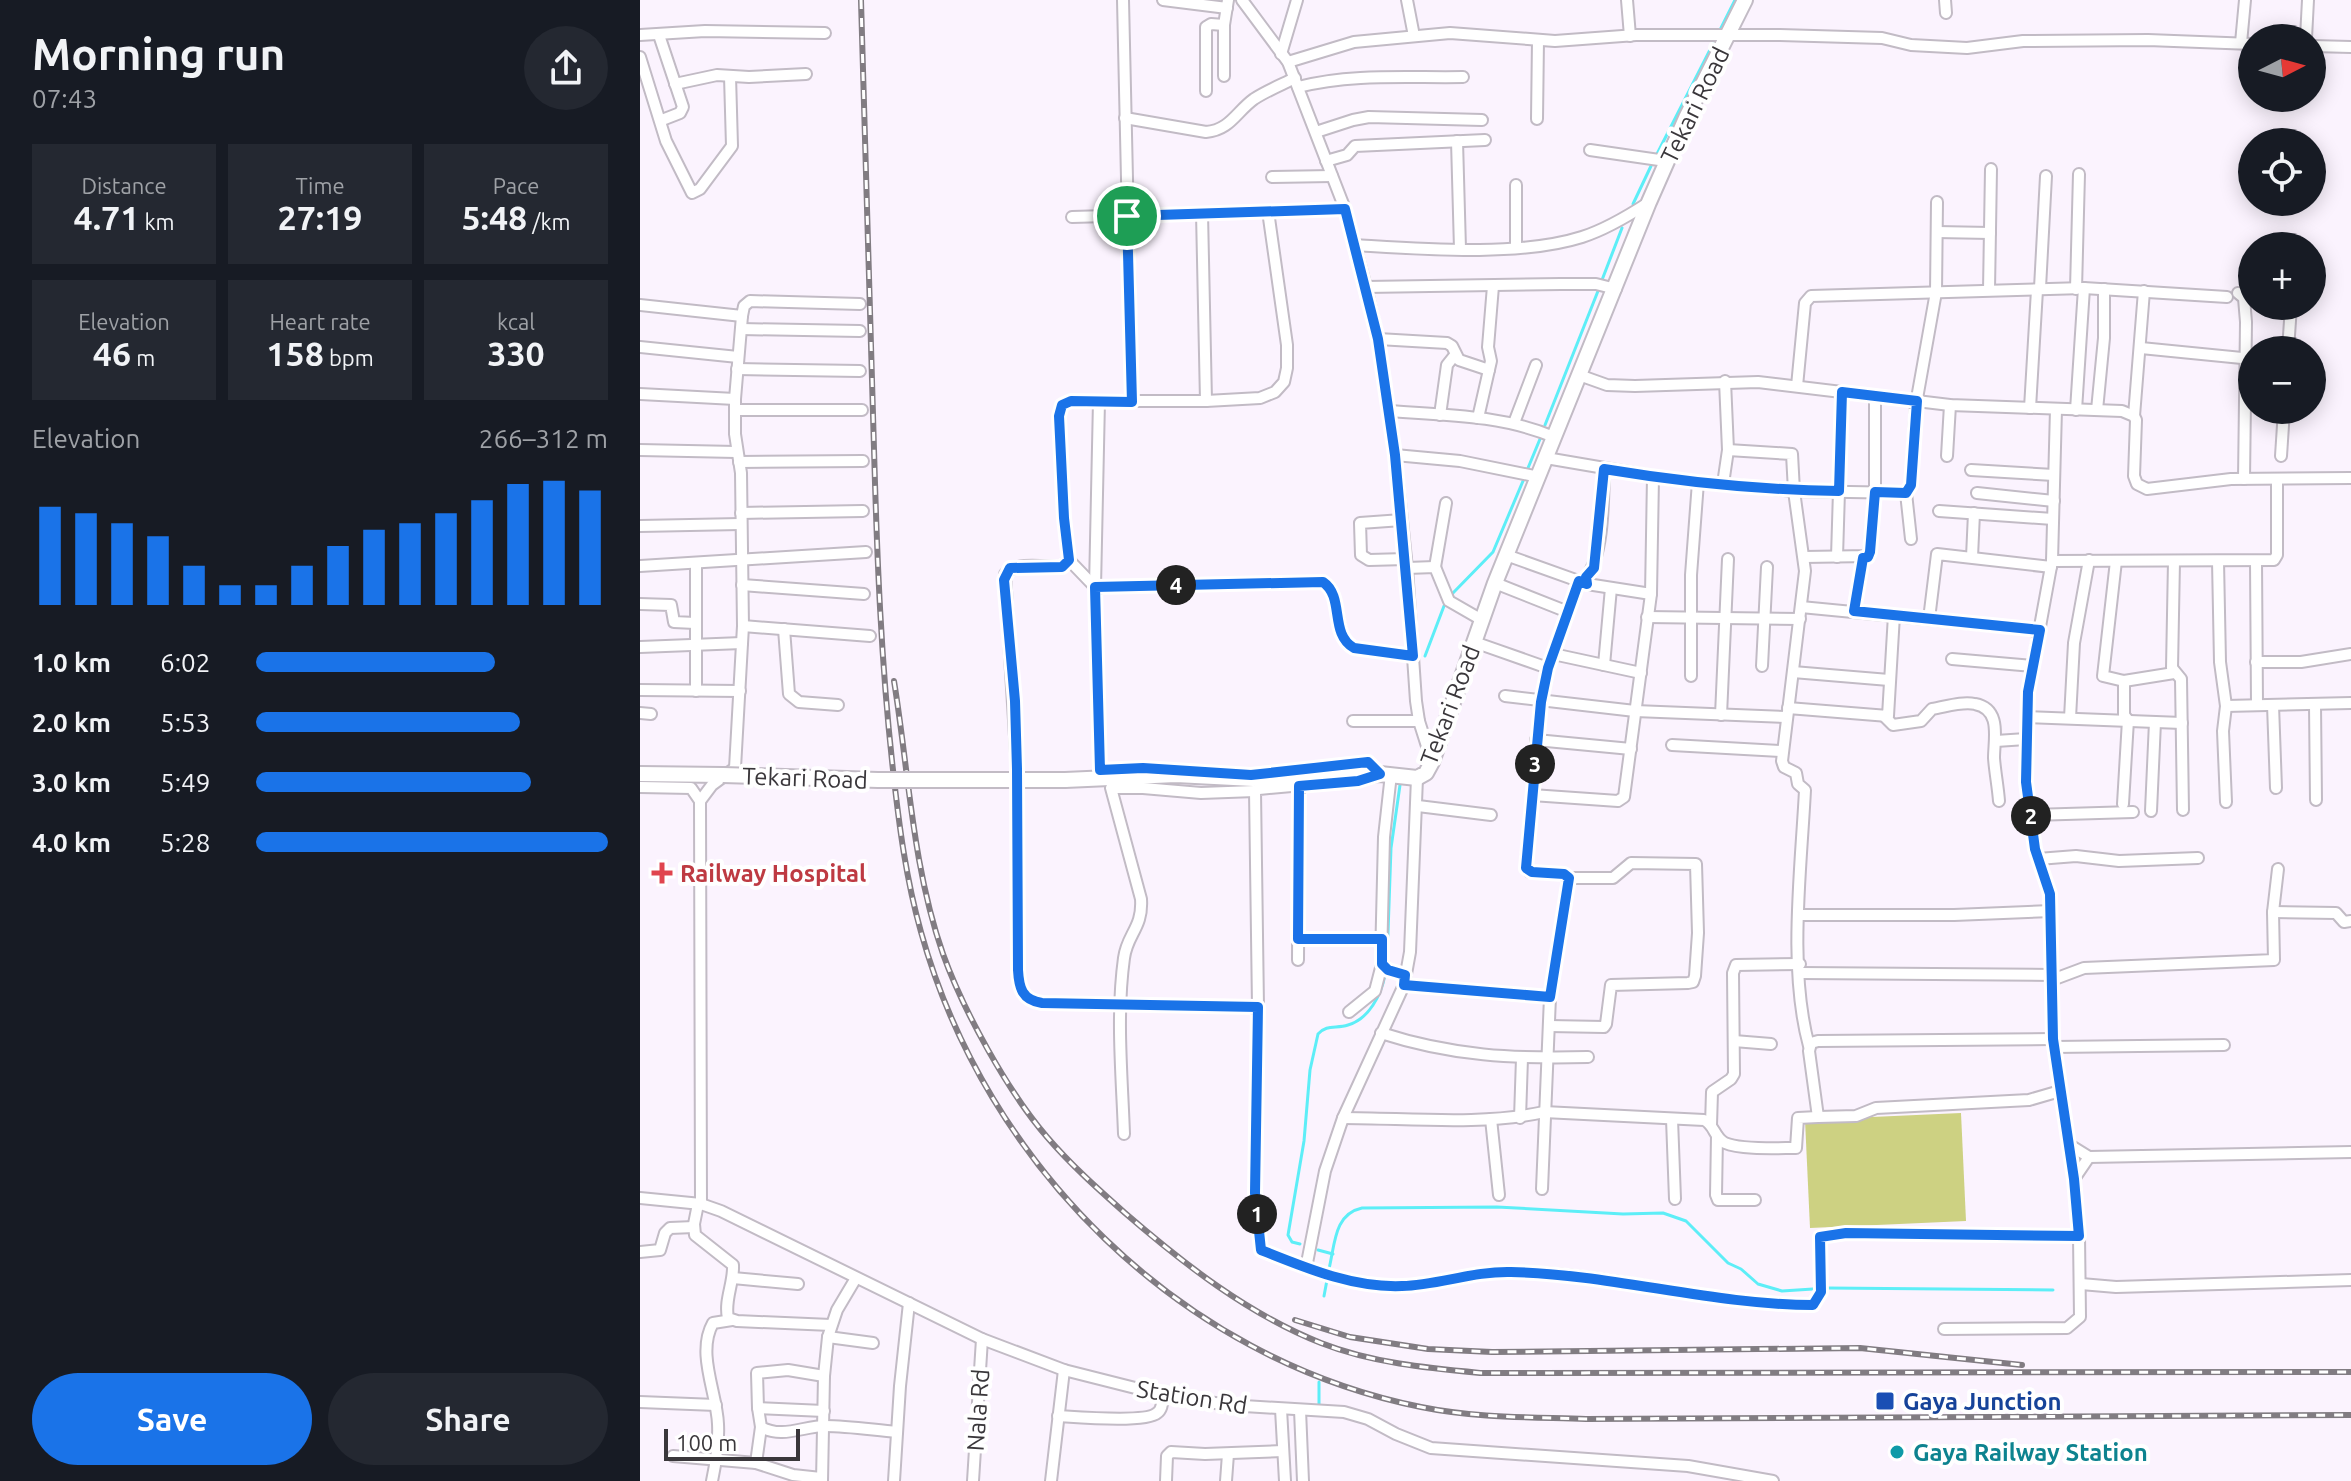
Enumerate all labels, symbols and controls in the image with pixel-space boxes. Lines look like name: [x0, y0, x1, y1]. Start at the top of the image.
north arrow: [2238, 24, 2326, 112]
map controls: [2238, 24, 2326, 424]
button: share: [524, 26, 608, 110]
text: Morning run: [32, 29, 285, 78]
street label: Tekari Road: [1655, 43, 1735, 167]
text: 07:43: [32, 84, 97, 113]
button: locate: [2238, 128, 2326, 216]
text: Distance: [81, 173, 167, 198]
text: Time: [295, 173, 345, 198]
text: Pace: [493, 173, 539, 198]
pin: [1093, 182, 1161, 250]
icon: arrive: [1105, 194, 1149, 238]
text: 4.71: [73, 198, 139, 236]
text: 27:19: [277, 198, 363, 236]
text: 5:48: [461, 198, 527, 236]
text: km: [139, 209, 175, 234]
text: /km: [527, 209, 571, 234]
button: +: [2238, 232, 2326, 320]
text: Elevation: [78, 309, 170, 334]
text: Heart rate: [269, 309, 371, 334]
text: kcal: [497, 309, 535, 334]
text: 46: [93, 334, 131, 372]
text: 158: [266, 334, 324, 372]
text: 330: [487, 334, 545, 372]
button: −: [2238, 336, 2326, 424]
text: m: [131, 345, 155, 370]
text: bpm: [324, 345, 374, 370]
text: Elevation: [32, 424, 140, 453]
text: 266–312 m: [479, 424, 608, 453]
pin: 4: [1156, 565, 1196, 605]
text: 4: [1170, 572, 1182, 597]
street label: Tekari Road: [1415, 642, 1485, 768]
text: 1.0 km: [32, 648, 111, 677]
text: 6:02: [160, 648, 210, 677]
text: 2.0 km: [32, 708, 111, 737]
text: 5:53: [160, 708, 210, 737]
pin: 3: [1515, 744, 1555, 784]
text: 3: [1529, 751, 1541, 776]
street label: Tekari Road: [742, 762, 868, 794]
text: 3.0 km: [32, 768, 111, 797]
text: 5:49: [160, 768, 210, 797]
pin: 2: [2011, 796, 2051, 836]
text: 2: [2025, 803, 2037, 828]
text: 4.0 km: [32, 828, 111, 857]
text: 5:28: [160, 828, 210, 857]
place label: Railway Hospital: [680, 860, 866, 887]
marker: Railway Hospital: [651, 862, 673, 884]
pin: 1: [1237, 1194, 1277, 1234]
text: 1: [1251, 1201, 1263, 1226]
street label: Nala Rd: [962, 1368, 994, 1452]
button: Save: [32, 1373, 312, 1465]
button: Share: [328, 1373, 608, 1465]
street label: Station Rd: [1135, 1375, 1249, 1419]
place label: Gaya Junction: [1903, 1388, 2062, 1415]
marker: Gaya Junction: [1874, 1390, 1896, 1412]
scale bar: [664, 1425, 800, 1461]
text: 100 m: [676, 1430, 737, 1455]
place label: Gaya Railway Station: [1913, 1439, 2148, 1466]
marker: Gaya Railway Station: [1888, 1443, 1906, 1461]

